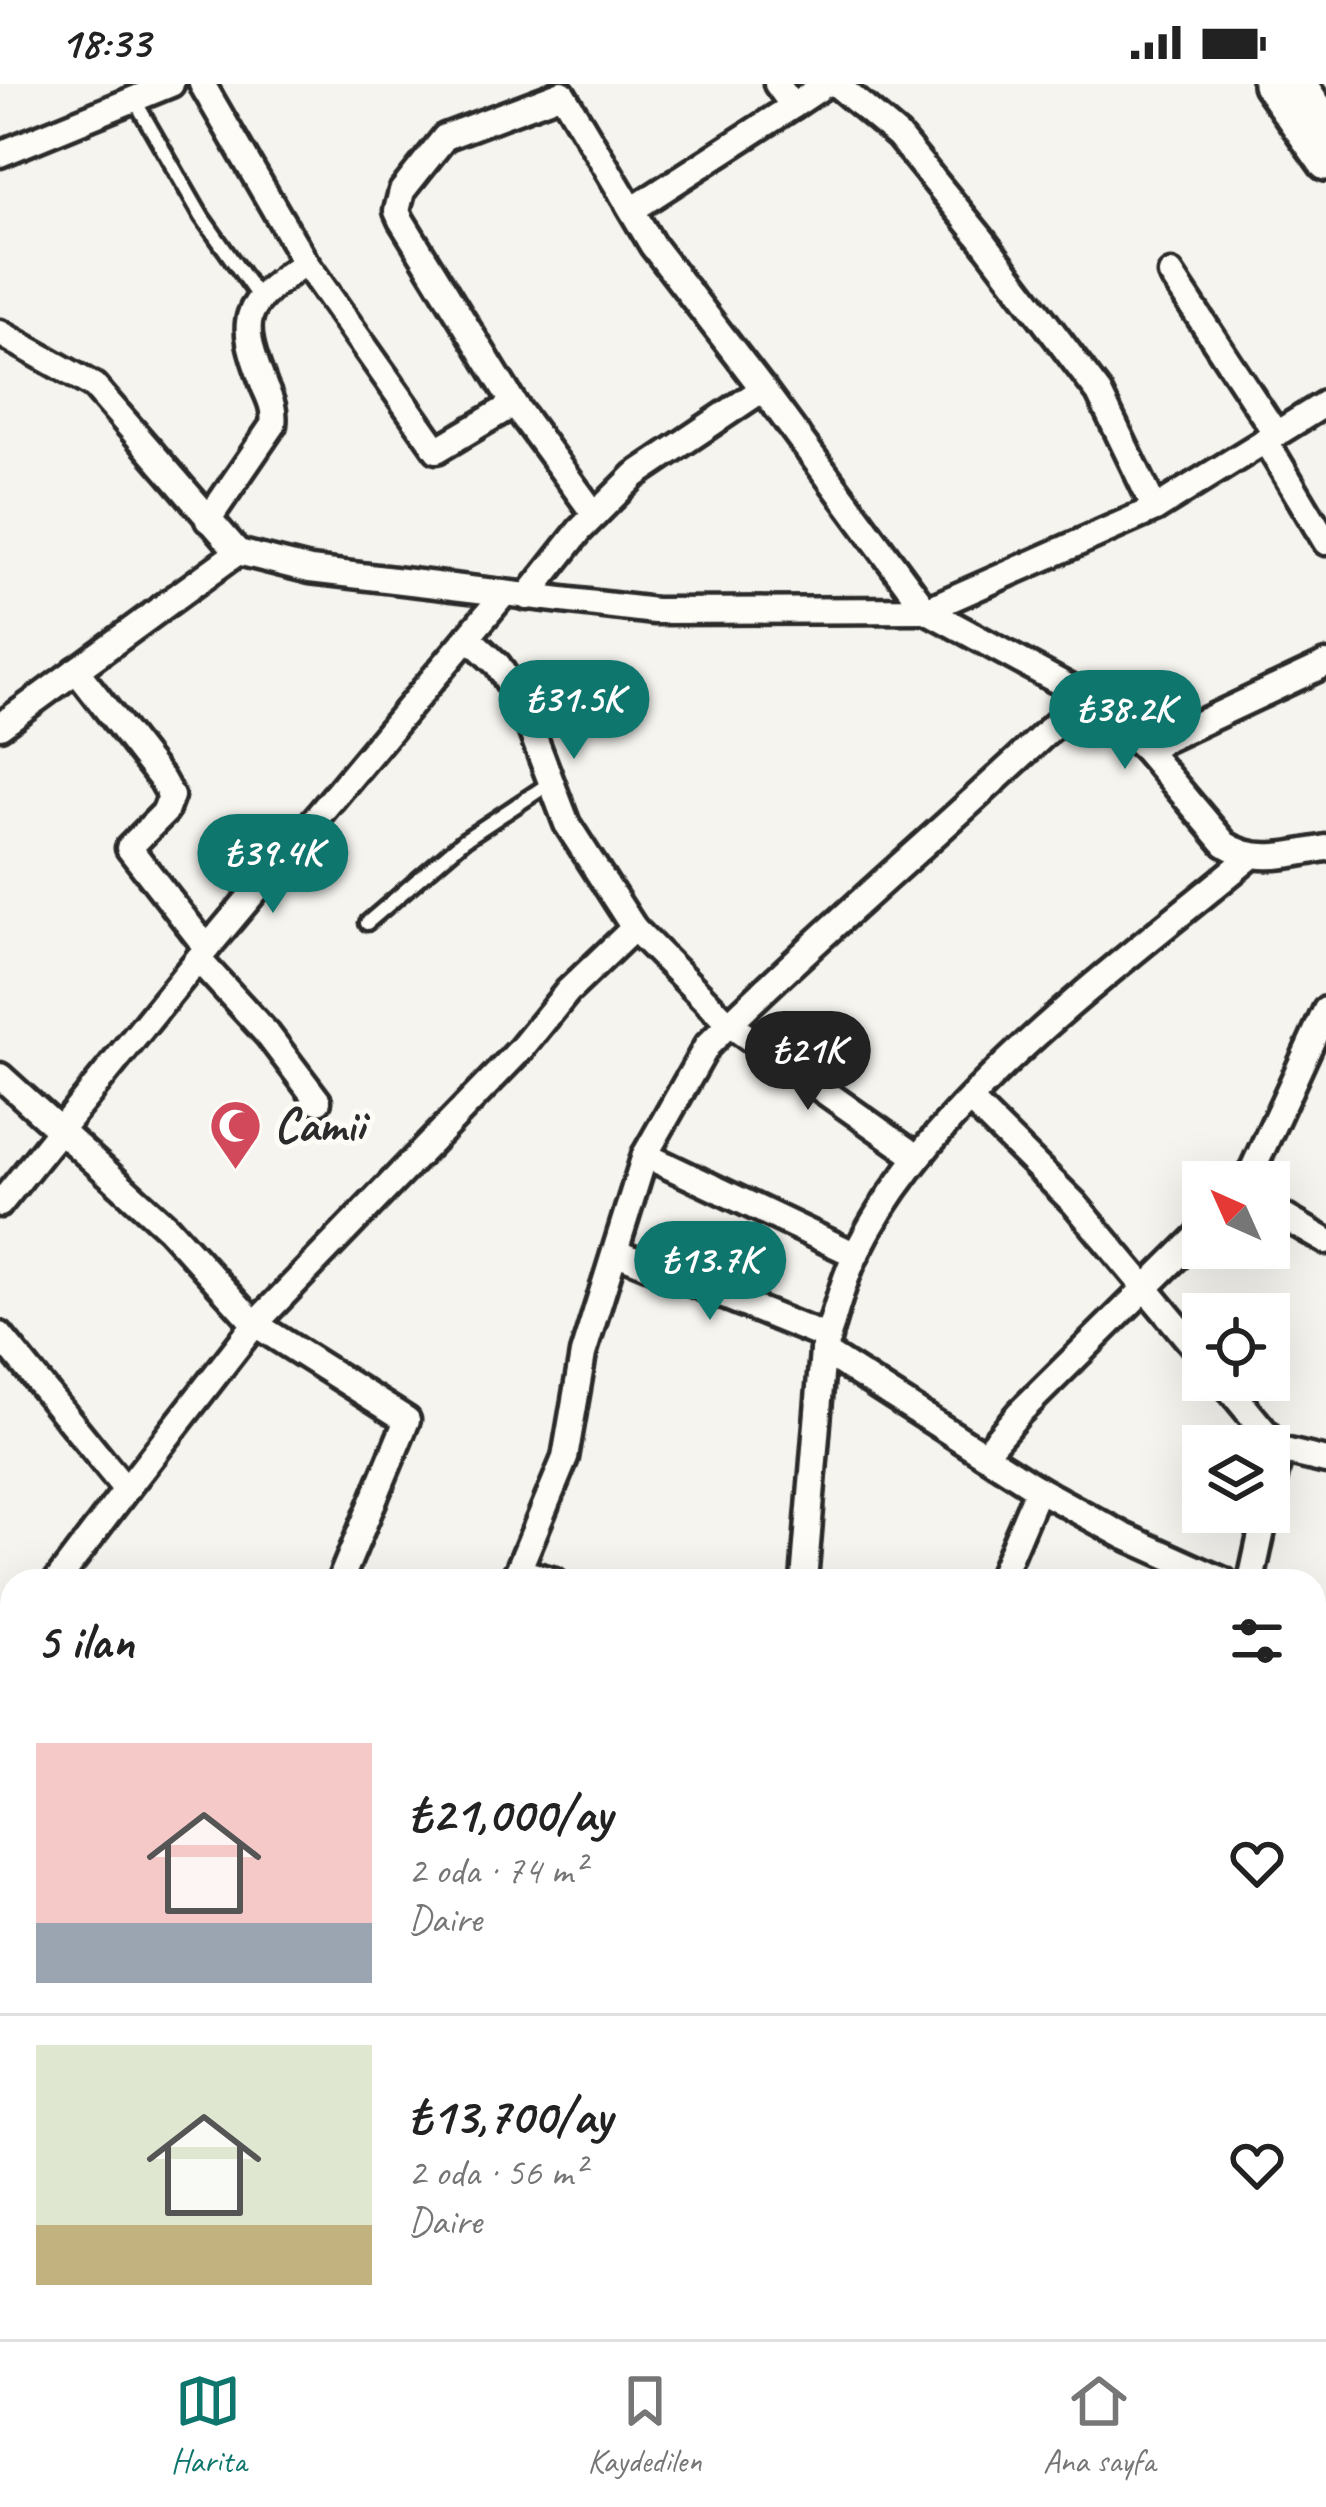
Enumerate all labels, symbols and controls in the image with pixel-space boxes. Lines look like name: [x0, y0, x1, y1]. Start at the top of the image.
text: 18:33: [60, 14, 150, 71]
pin: ₺31.5K: [476, 660, 672, 762]
pin: ₺38.2K: [1027, 670, 1223, 772]
text: ₺31.5K: [525, 674, 623, 723]
text: ₺38.2K: [1076, 684, 1174, 733]
pin: ₺39.4K: [175, 814, 371, 916]
text: ₺39.4K: [224, 828, 322, 877]
pin: ₺21K: [737, 1011, 879, 1113]
text: ₺21K: [772, 1025, 844, 1074]
place label: Camii: [274, 1095, 371, 1155]
mosque icon: Camii: [207, 1097, 263, 1171]
north arrow: [1182, 1161, 1290, 1269]
map controls: [1182, 1161, 1290, 1533]
pin: ₺13.7K: [612, 1221, 808, 1323]
text: ₺13.7K: [661, 1235, 759, 1284]
button: locate: [1182, 1293, 1290, 1401]
button: layers: [1182, 1425, 1290, 1533]
icon: filters: [1224, 1608, 1290, 1674]
text: 5 ilan: [36, 1609, 134, 1673]
text: ₺21,000/ay: [408, 1782, 612, 1846]
icon: home: [132, 1791, 276, 1935]
icon: heart: [1224, 1830, 1290, 1896]
text: 2 oda · 74 m²: [408, 1846, 585, 1895]
text: Daire: [408, 1895, 482, 1944]
text: ₺13,700/ay: [408, 2084, 612, 2148]
icon: home: [132, 2093, 276, 2237]
icon: heart: [1224, 2132, 1290, 2198]
text: 2 oda · 56 m²: [408, 2148, 585, 2197]
text: Daire: [408, 2197, 482, 2246]
tab: Harita: [171, 2368, 246, 2482]
tab: Kaydedilen: [588, 2368, 702, 2482]
tab: Ana sayfa: [1043, 2368, 1155, 2482]

